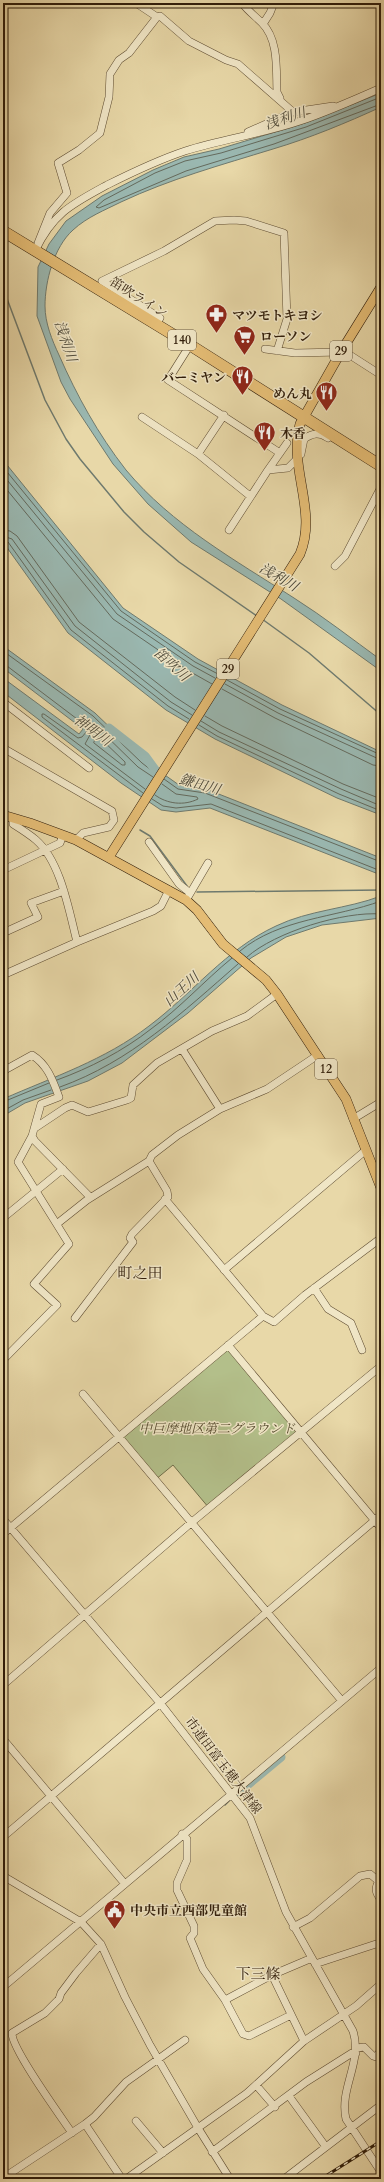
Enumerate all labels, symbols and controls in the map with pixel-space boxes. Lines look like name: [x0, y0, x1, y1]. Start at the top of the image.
water label: 浅利川: [262, 102, 310, 134]
street label: 笛吹ライン: [106, 273, 171, 323]
pharmacy icon: マツモトキヨシ: [204, 302, 230, 335]
place label: マツモトキヨシ: [232, 307, 323, 325]
water label: 浅利川: [50, 318, 82, 366]
supermarket icon: ローソン: [231, 323, 257, 356]
place label: ローソン: [260, 328, 311, 346]
road number: 140: [168, 330, 196, 350]
road number: 29: [330, 341, 352, 361]
restaurant icon: バーミヤン: [229, 364, 255, 397]
place label: バーミヤン: [161, 369, 226, 387]
restaurant icon: めん丸: [314, 380, 340, 413]
place label: めん丸: [273, 385, 312, 403]
restaurant icon: 木香: [252, 420, 278, 453]
place label: 木香: [280, 425, 306, 443]
water label: 浅利川: [256, 559, 303, 597]
water label: 笛吹川: [150, 643, 195, 687]
road number: 29: [217, 659, 239, 679]
water label: 神明川: [70, 710, 117, 752]
water label: 鎌田川: [177, 770, 225, 800]
water label: 山王川: [159, 967, 205, 1010]
road number: 12: [315, 1059, 337, 1079]
district label: 町之田: [117, 1263, 163, 1283]
park label: 中巨摩地区第二グラウンド: [139, 1420, 296, 1438]
street label: 市道田富玉穂大津線: [181, 1713, 266, 1818]
public building icon: 中央市立西部児童館: [101, 1897, 127, 1930]
place label: 中央市立西部児童館: [130, 1902, 247, 1920]
district label: 下三條: [235, 1964, 281, 1984]

